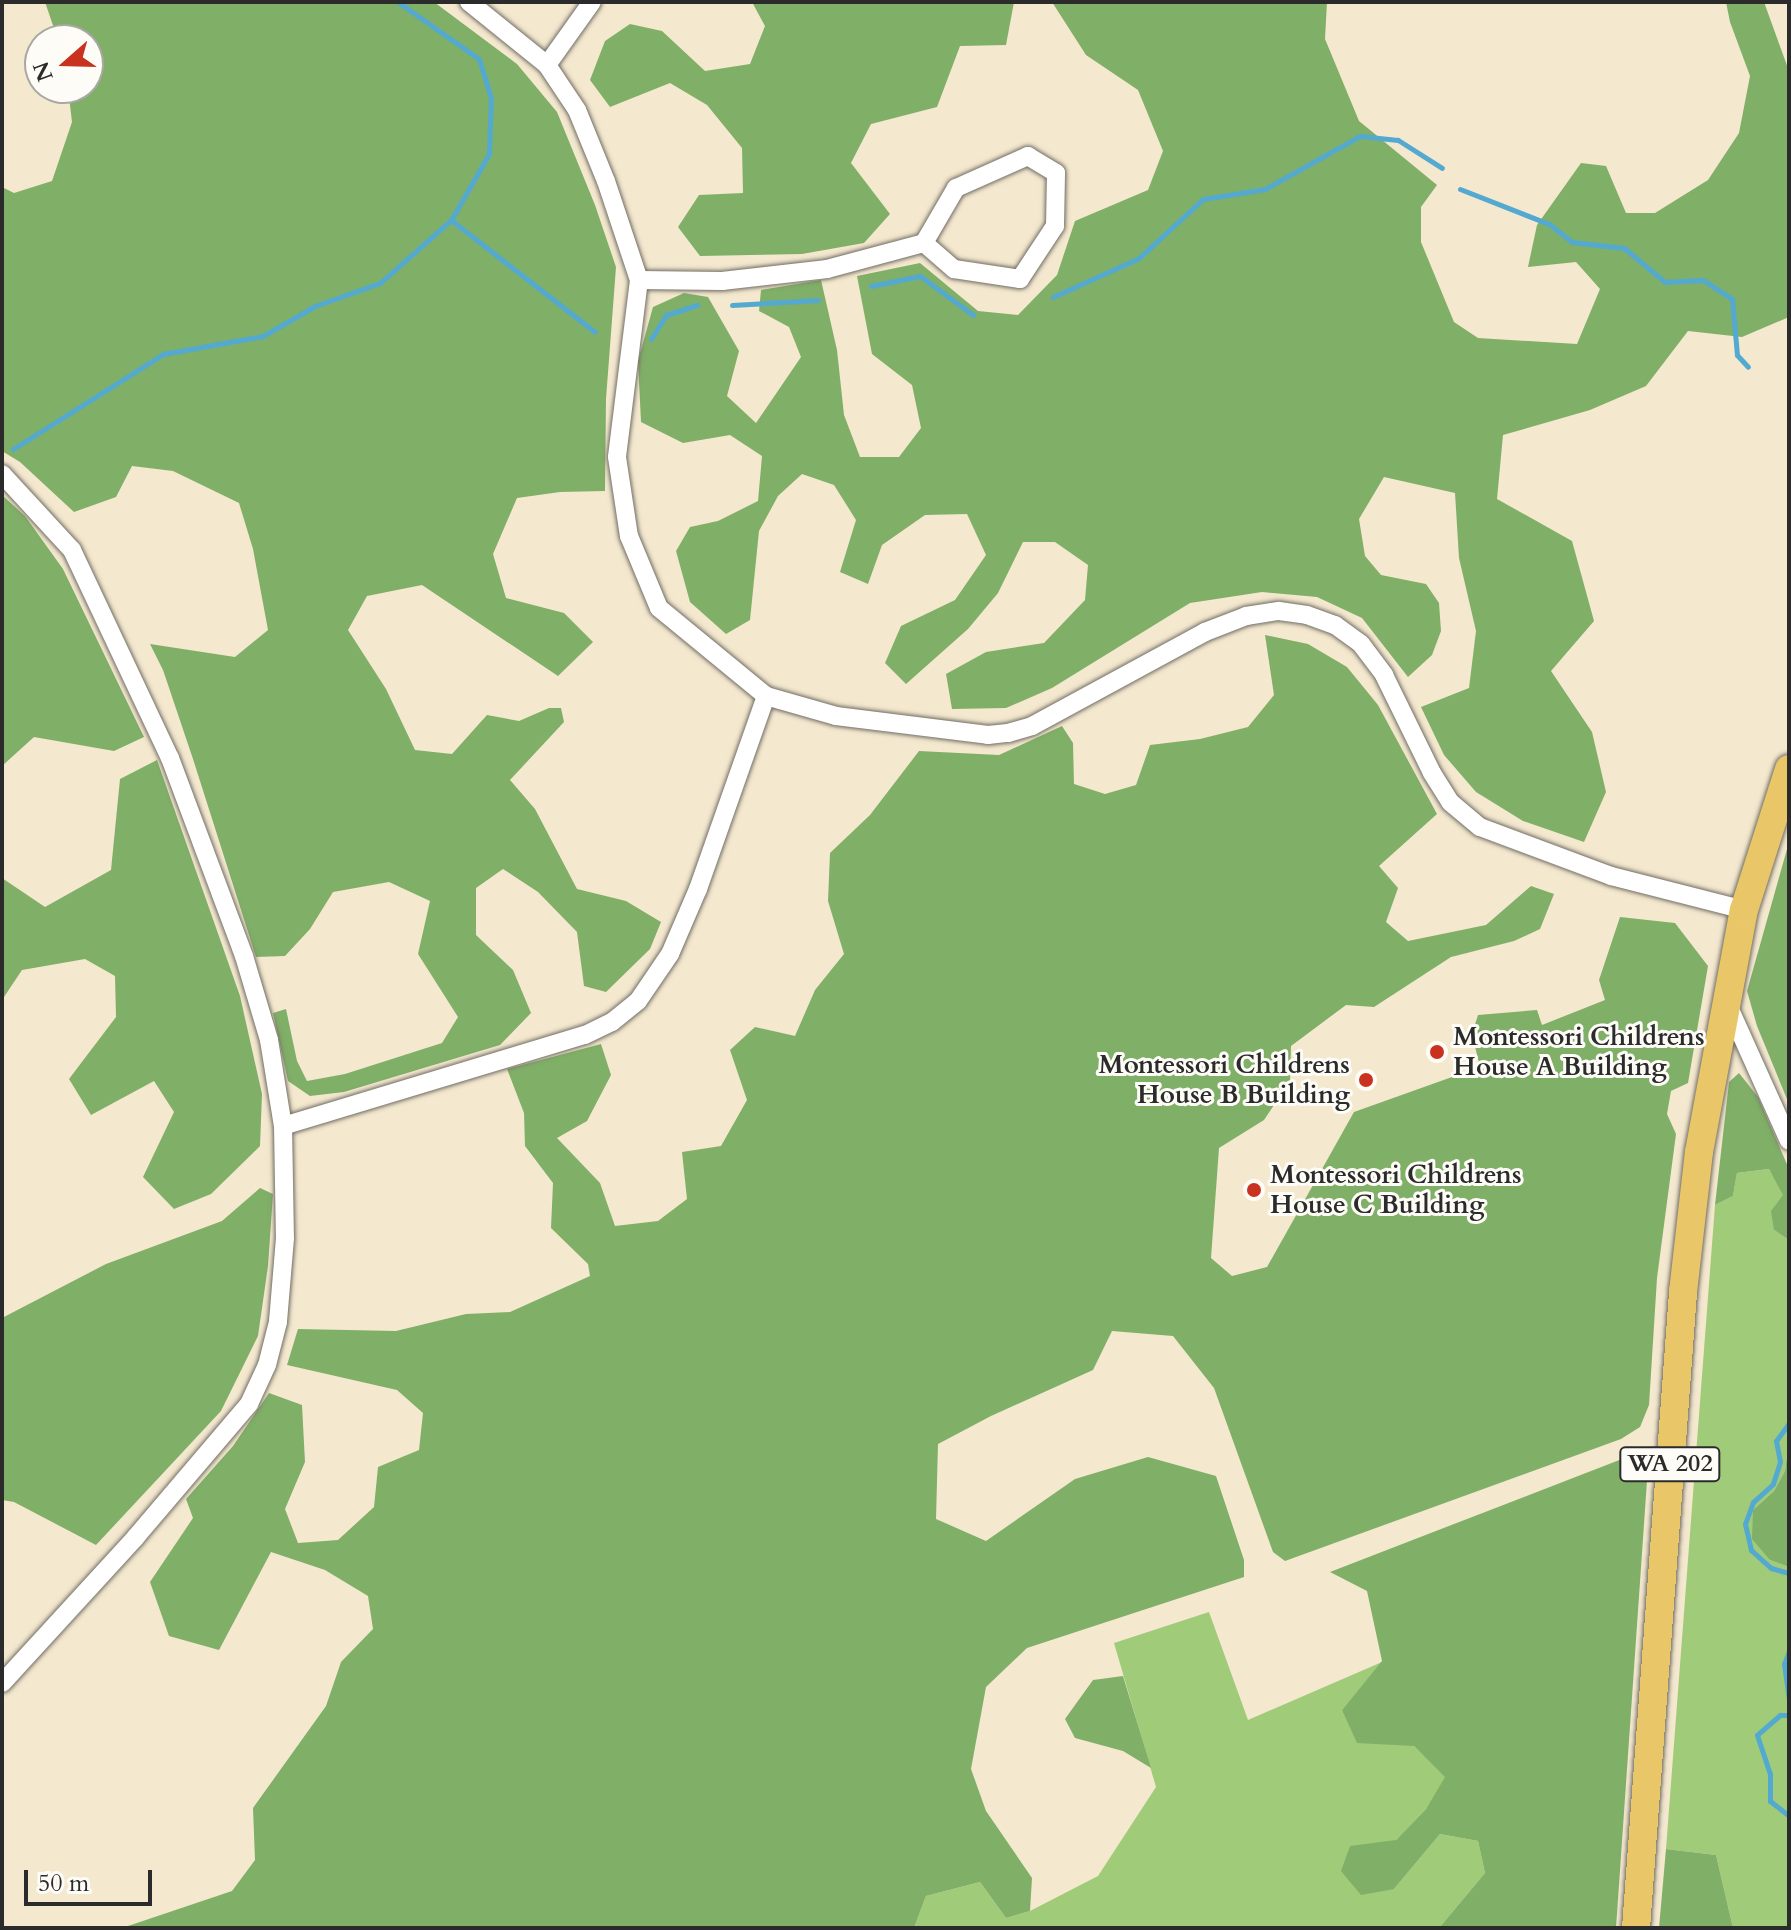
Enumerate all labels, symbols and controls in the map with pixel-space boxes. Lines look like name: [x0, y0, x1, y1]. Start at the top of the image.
north arrow: [24, 24, 104, 104]
text: N: [26, 57, 61, 86]
place label: Montessori Childrens House A Building: [1453, 1021, 1705, 1082]
marker: Montessori Childrens House A Building: [1428, 1043, 1446, 1061]
place label: Montessori Childrens House B Building: [1098, 1049, 1350, 1110]
marker: Montessori Childrens House B Building: [1357, 1071, 1375, 1089]
place label: Montessori Childrens House C Building: [1270, 1159, 1522, 1220]
marker: Montessori Childrens House C Building: [1245, 1181, 1263, 1199]
road number: WA 202: [1618, 1444, 1722, 1484]
scale bar: [28, 1854, 156, 1904]
text: 50 m: [38, 1867, 89, 1900]

